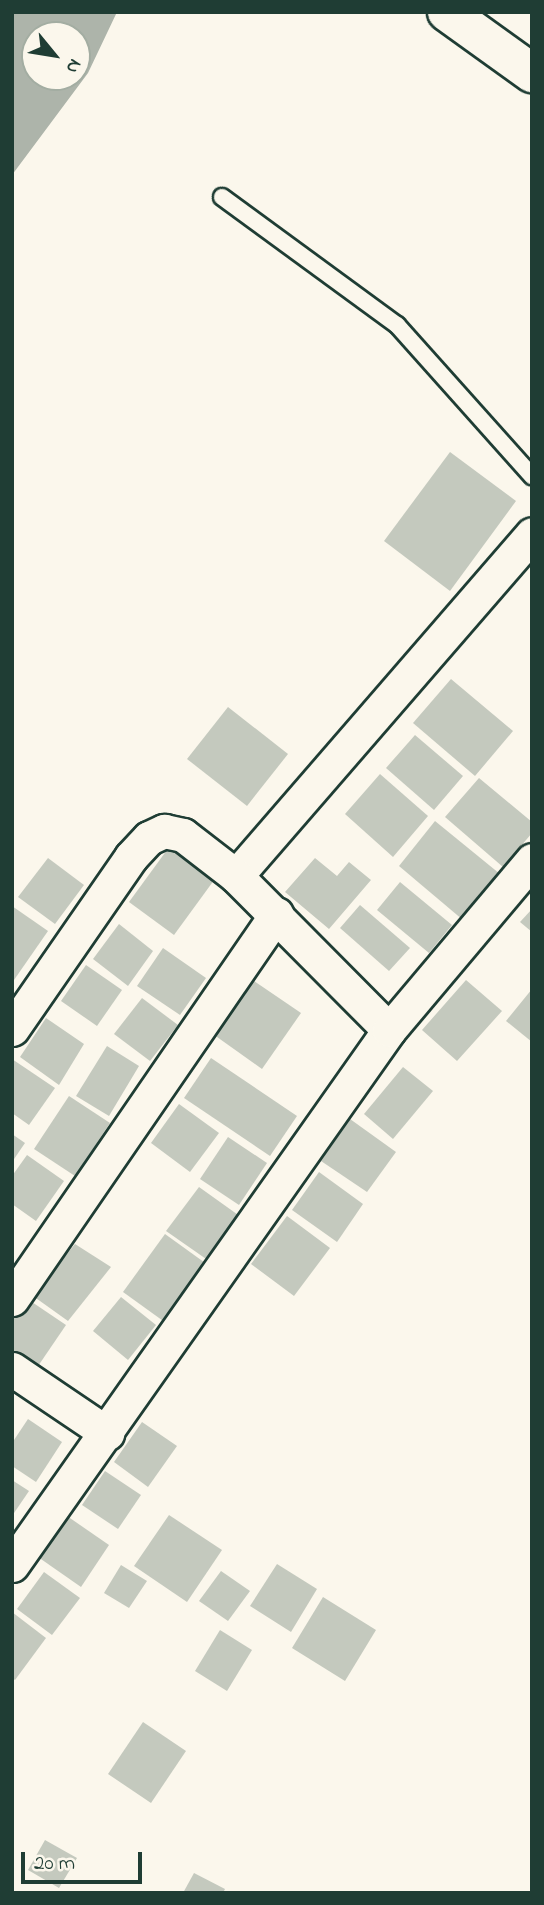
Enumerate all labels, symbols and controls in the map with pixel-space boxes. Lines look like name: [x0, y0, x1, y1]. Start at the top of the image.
north arrow: [21, 21, 91, 91]
text: N: [58, 53, 88, 78]
scale bar: [24, 1839, 145, 1883]
text: 20 m: [34, 1849, 75, 1879]

